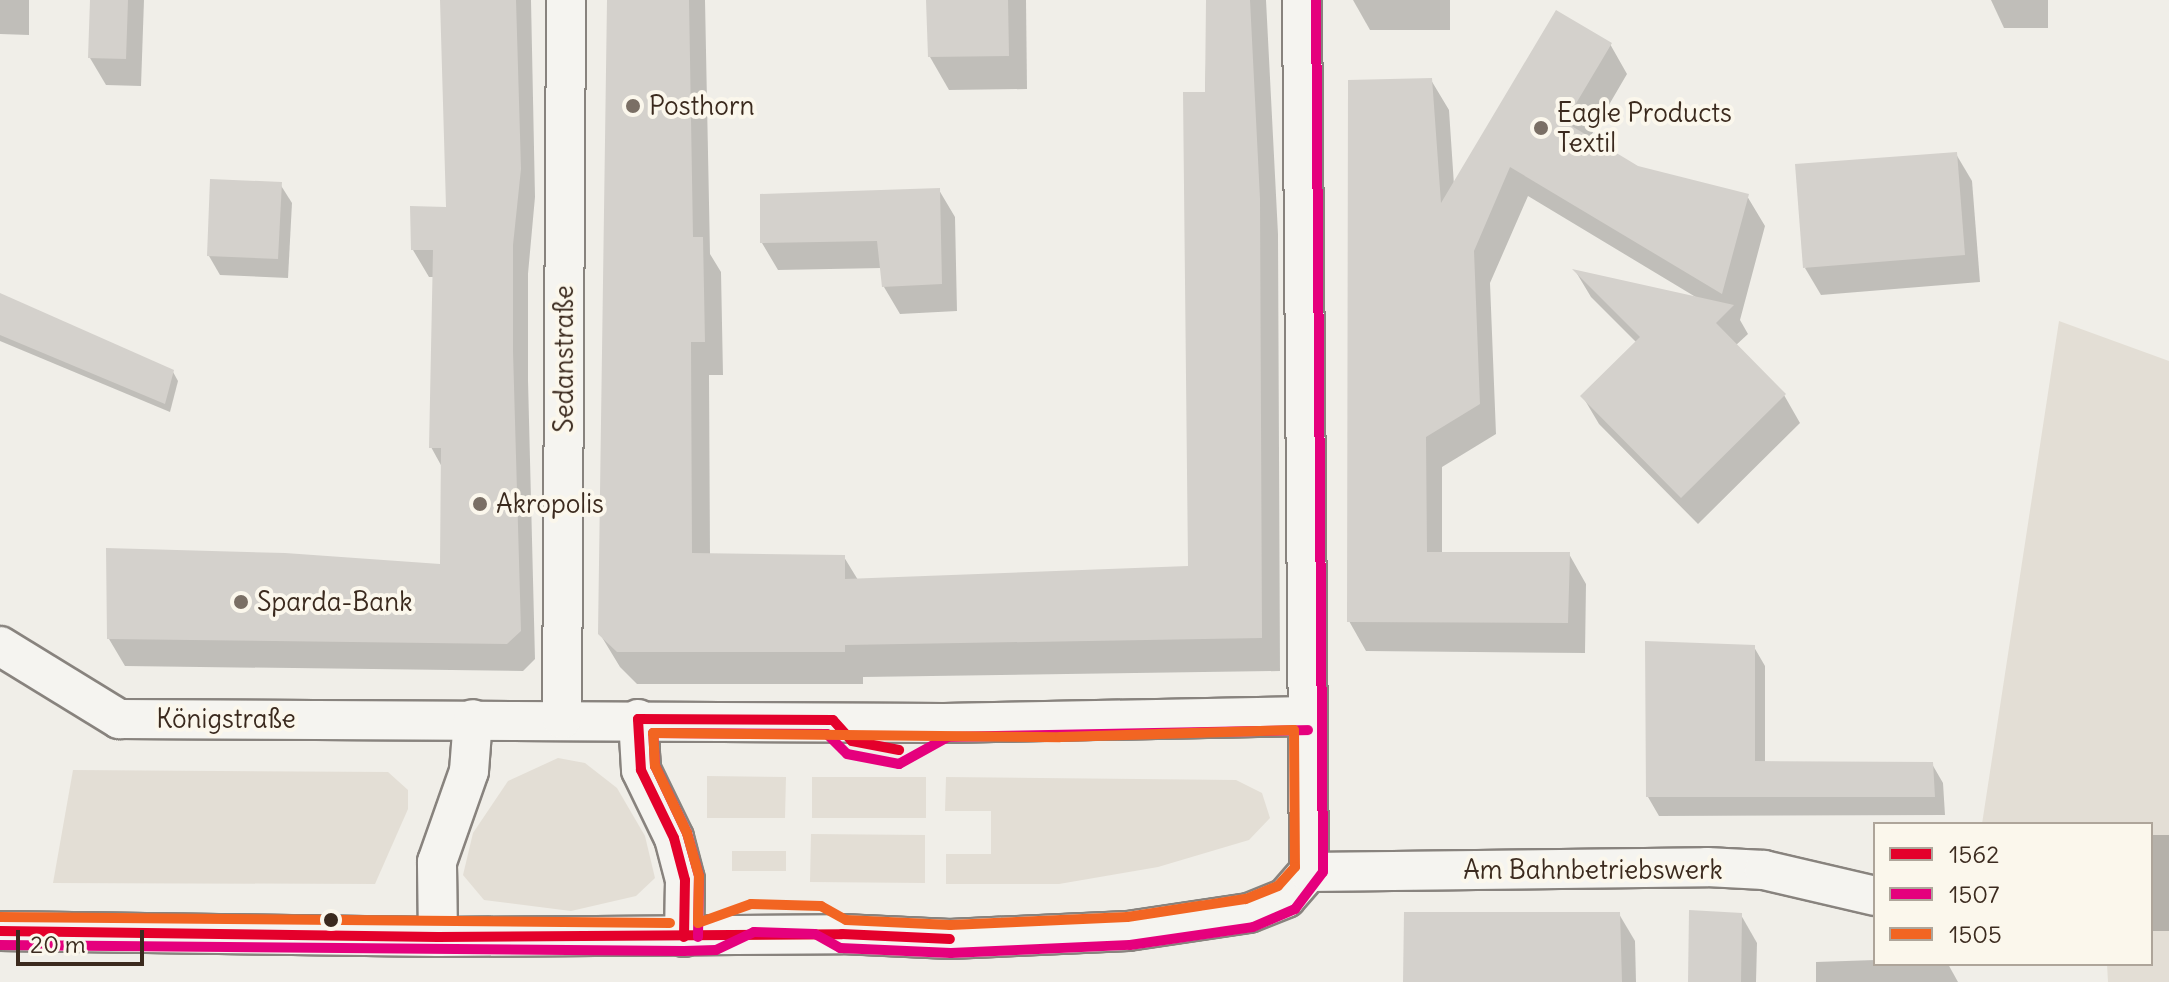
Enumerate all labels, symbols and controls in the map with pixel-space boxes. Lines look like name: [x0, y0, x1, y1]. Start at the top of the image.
place label: Posthorn: [649, 90, 755, 122]
marker: Posthorn: [624, 97, 642, 115]
place label: Eagle Products Textil: [1557, 97, 1732, 158]
marker: Eagle Products Textil: [1532, 119, 1550, 137]
street label: Sedanstraße: [548, 285, 580, 433]
place label: Akropolis: [496, 488, 604, 520]
marker: Akropolis: [471, 495, 489, 513]
place label: Sparda-Bank: [257, 586, 413, 618]
marker: Sparda-Bank: [232, 593, 250, 611]
street label: Königstraße: [156, 703, 296, 735]
legend: [1873, 822, 2153, 966]
text: 1562: [1949, 839, 1999, 869]
street label: Am Bahnbetriebswerk: [1463, 854, 1723, 886]
text: 1507: [1949, 879, 2000, 909]
unlabelled marker: [323, 912, 339, 928]
scale bar: [20, 914, 148, 964]
text: 1505: [1949, 919, 2002, 949]
text: 20 m: [30, 929, 86, 959]

